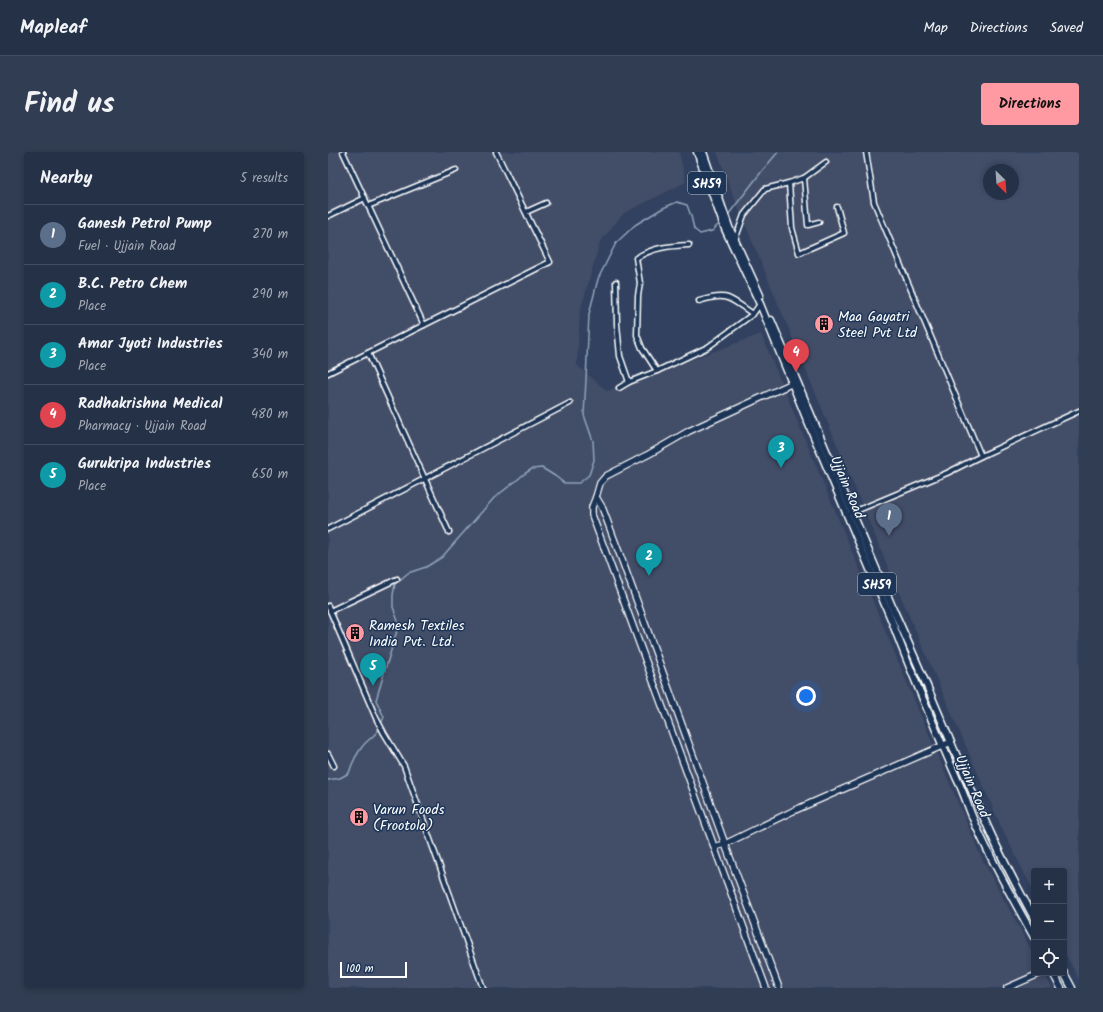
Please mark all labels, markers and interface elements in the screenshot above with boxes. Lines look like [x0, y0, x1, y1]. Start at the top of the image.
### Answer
text: Mapleaf [20, 13, 87, 43]
text: Map [923, 17, 948, 39]
text: Directions [970, 17, 1028, 39]
text: Saved [1050, 17, 1083, 39]
text: Find us [24, 82, 115, 127]
button: Directions [981, 83, 1079, 125]
north arrow [983, 164, 1019, 200]
text: Nearby [40, 165, 92, 192]
text: 5 results [240, 168, 288, 189]
road number: SH59 [688, 172, 726, 194]
text: Ganesh Petrol Pump [78, 212, 212, 236]
text: 1 [51, 224, 55, 245]
text: 270 m [252, 224, 288, 245]
text: Fuel · Ujjain Road [78, 236, 175, 257]
text: B.C. Petro Chem [78, 272, 187, 296]
text: 2 [49, 284, 57, 305]
text: 290 m [252, 284, 288, 305]
text: Place [78, 296, 106, 317]
place label: Maa Gayatri Steel Pvt Ltd [838, 306, 918, 344]
building icon: Maa Gayatri Steel Pvt Ltd [813, 313, 835, 335]
text: Amar Jyoti Industries [78, 332, 223, 356]
pin: 4 [783, 339, 809, 372]
text: 3 [49, 344, 57, 365]
text: 340 m [251, 344, 288, 365]
text: Place [78, 356, 106, 377]
text: Radhakrishna Medical [78, 392, 222, 416]
text: 4 [49, 404, 57, 425]
text: 480 m [251, 404, 288, 425]
text: Pharmacy · Ujjain Road [78, 416, 206, 437]
pin: 3 [768, 435, 794, 468]
text: Gurukripa Industries [78, 452, 211, 476]
street label: Ujjain Road [824, 452, 871, 523]
text: 5 [50, 464, 56, 485]
text: 650 m [252, 464, 288, 485]
text: Place [78, 476, 106, 497]
pin: 1 [876, 503, 902, 536]
pin: 2 [636, 543, 662, 576]
road number: SH59 [858, 573, 896, 595]
place label: Ramesh Textiles India Pvt. Ltd. [369, 615, 465, 653]
building icon: Ramesh Textiles India Pvt. Ltd. [344, 622, 366, 644]
pin: 5 [360, 653, 386, 686]
your location [796, 686, 816, 706]
street label: Ujjain Road [949, 751, 996, 822]
place label: Varun Foods (Frootola) [373, 799, 444, 837]
building icon: Varun Foods (Frootola) [348, 806, 370, 828]
map controls [1031, 868, 1067, 976]
button: + [1031, 868, 1067, 904]
button: − [1031, 904, 1067, 940]
button: locate [1031, 940, 1067, 976]
scale bar [340, 960, 407, 979]
text: 100 m [346, 960, 374, 978]

